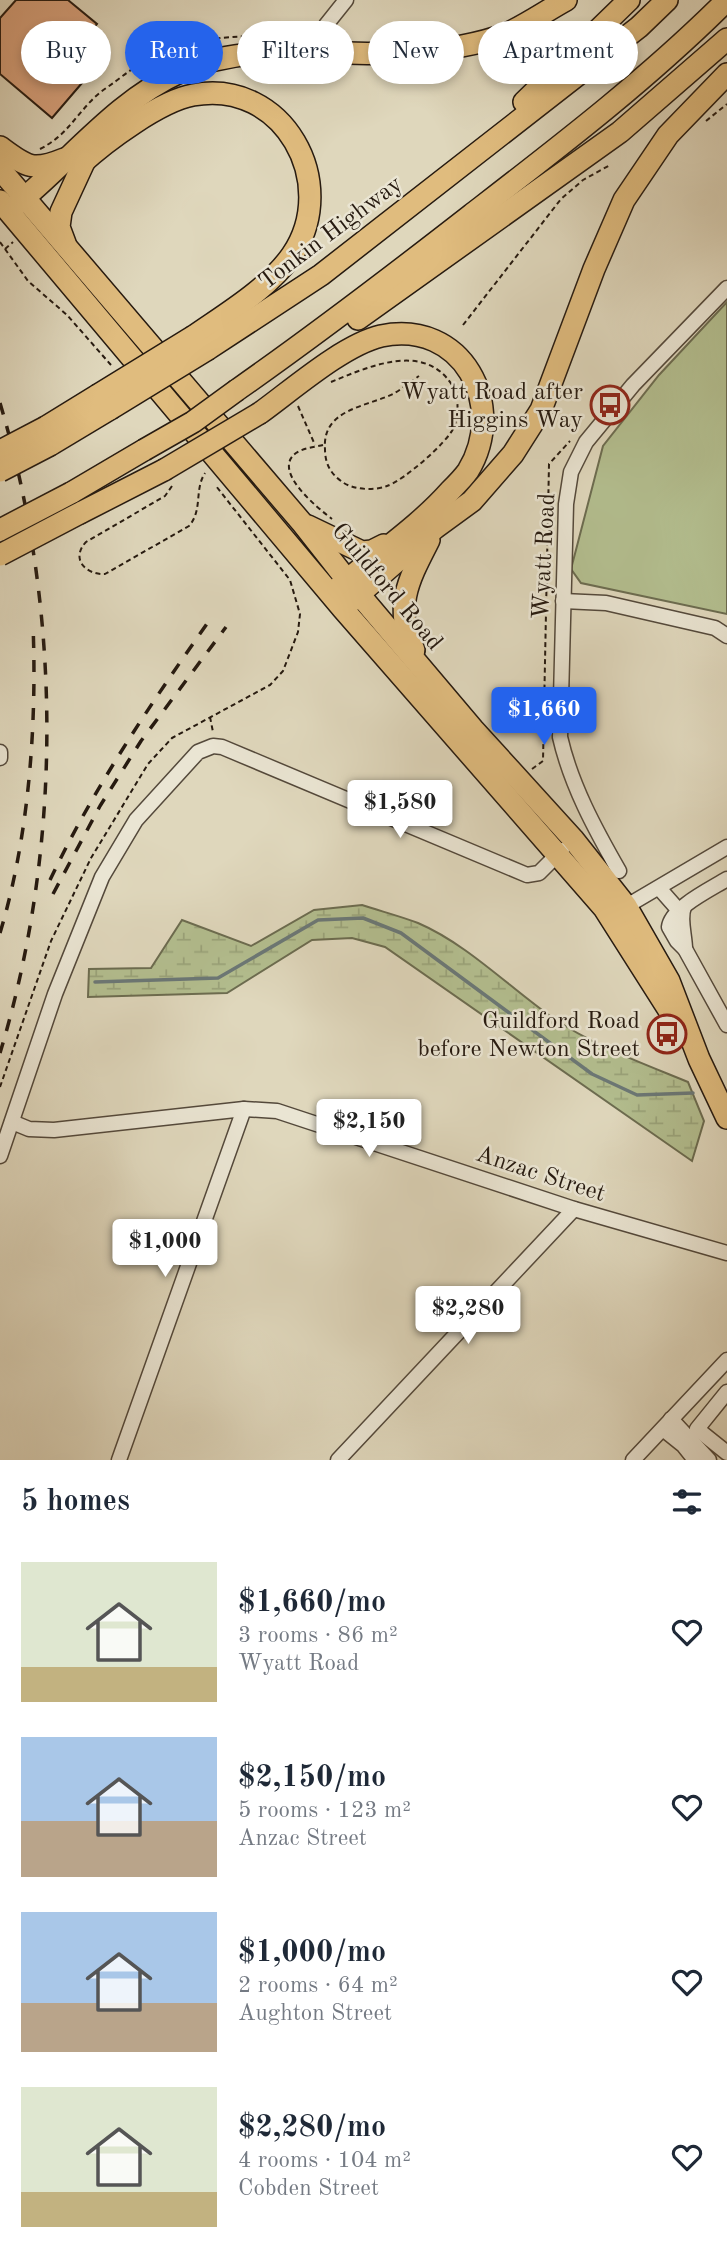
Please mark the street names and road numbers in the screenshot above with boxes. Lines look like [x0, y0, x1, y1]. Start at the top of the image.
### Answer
street label: Tonkin Highway [255, 172, 408, 295]
street label: Wyatt Road [530, 492, 560, 620]
street label: Guildford Road [327, 519, 446, 656]
street label: Anzac Street [473, 1143, 608, 1207]

